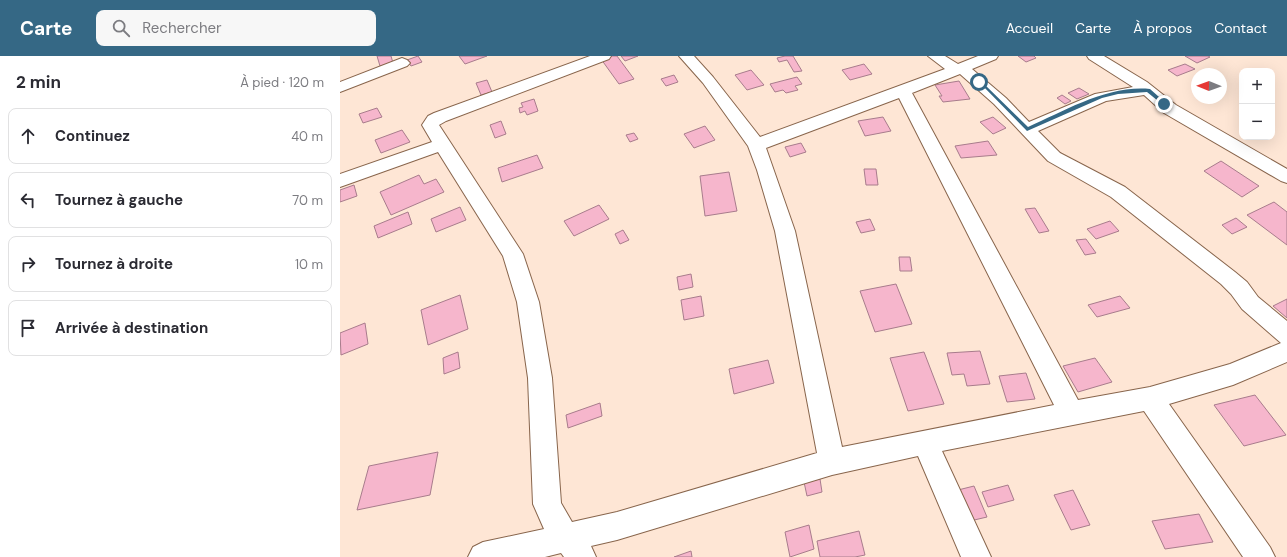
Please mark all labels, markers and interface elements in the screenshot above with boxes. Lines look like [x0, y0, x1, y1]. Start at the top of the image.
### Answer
search box [96, 10, 376, 46]
text: Carte [20, 16, 72, 41]
icon: search [110, 17, 132, 39]
text: Rechercher [142, 18, 222, 38]
text: Accueil [1006, 19, 1053, 37]
text: Carte [1075, 19, 1111, 37]
text: À propos [1133, 19, 1192, 37]
text: Contact [1214, 19, 1267, 37]
north arrow [1191, 68, 1227, 104]
map controls [1239, 68, 1275, 140]
button: + [1239, 68, 1275, 104]
text: 2 min [16, 71, 61, 93]
route start [970, 73, 988, 91]
text: À pied · 120 m [240, 74, 324, 91]
route end [1155, 95, 1173, 113]
button: − [1239, 104, 1275, 140]
icon: ahead [17, 125, 39, 147]
text: Continuez [55, 126, 130, 146]
text: 40 m [291, 128, 323, 145]
icon: left [17, 189, 39, 211]
text: Tournez à gauche [55, 190, 183, 210]
text: 70 m [292, 192, 323, 209]
icon: right [17, 253, 39, 275]
text: Tournez à droite [55, 254, 173, 274]
text: 10 m [295, 256, 323, 273]
icon: arrive [17, 317, 39, 339]
text: Arrivée à destination [55, 318, 208, 338]

